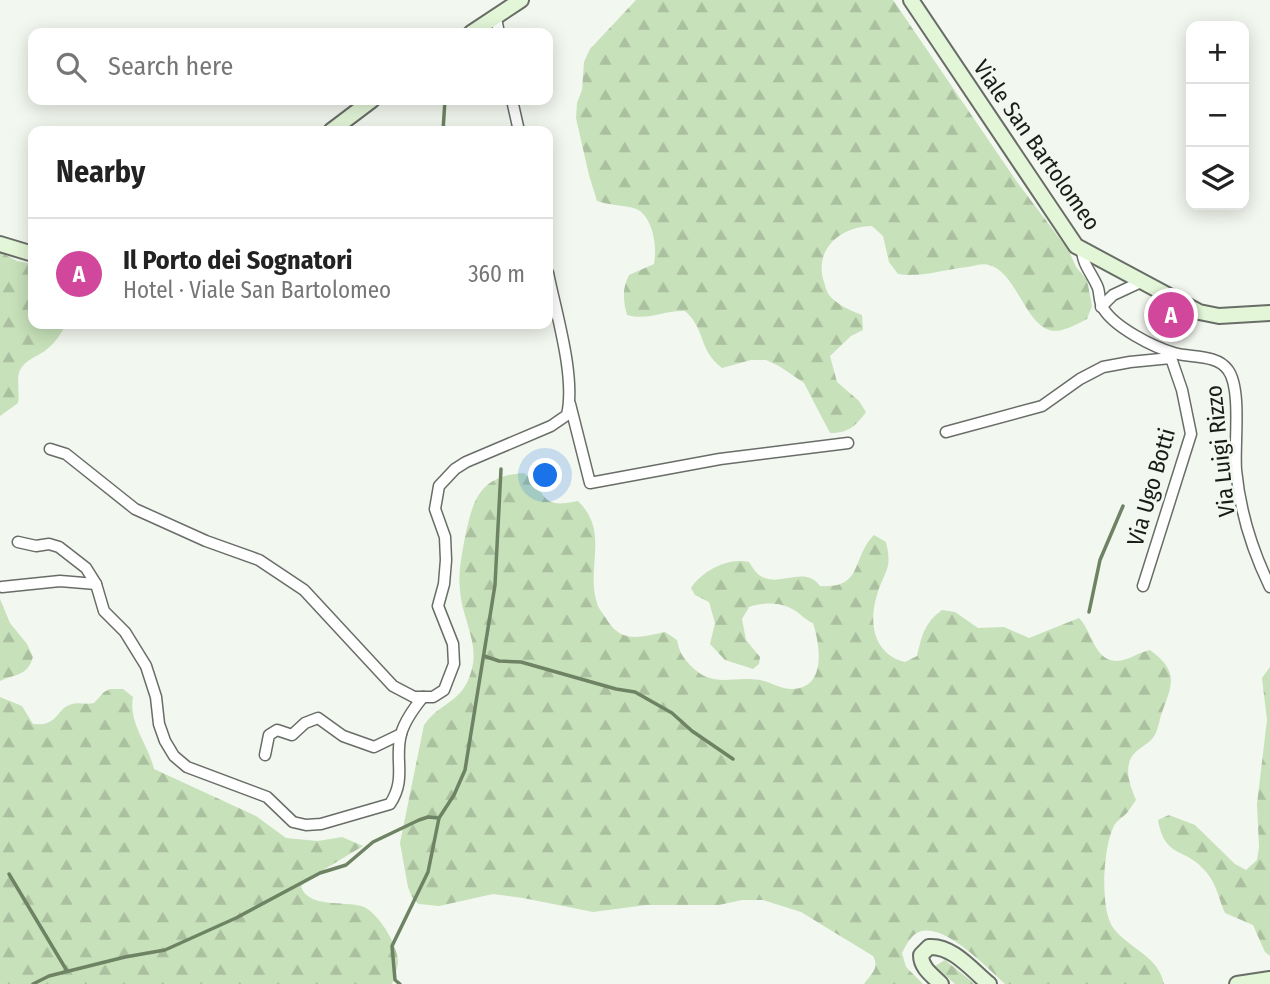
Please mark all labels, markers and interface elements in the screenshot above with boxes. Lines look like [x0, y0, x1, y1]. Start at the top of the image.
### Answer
map controls [1186, 21, 1249, 210]
button: + [1186, 21, 1249, 84]
search box [28, 28, 553, 105]
icon: search [52, 48, 90, 86]
text: Search here [108, 51, 233, 82]
street label: Viale San Bartolomeo [968, 54, 1106, 236]
button: − [1186, 84, 1249, 147]
button: layers [1186, 147, 1249, 210]
text: Nearby [56, 154, 145, 190]
text: Il Porto dei Sognatori [123, 245, 352, 276]
text: A [73, 260, 85, 288]
text: 360 m [468, 260, 525, 288]
text: Hotel · Viale San Bartolomeo [123, 276, 391, 304]
pin: A [1148, 289, 1194, 341]
street label: Via Luigi Rizzo [1199, 384, 1241, 518]
street label: Via Ugo Botti [1121, 425, 1181, 549]
your location [528, 458, 562, 492]

